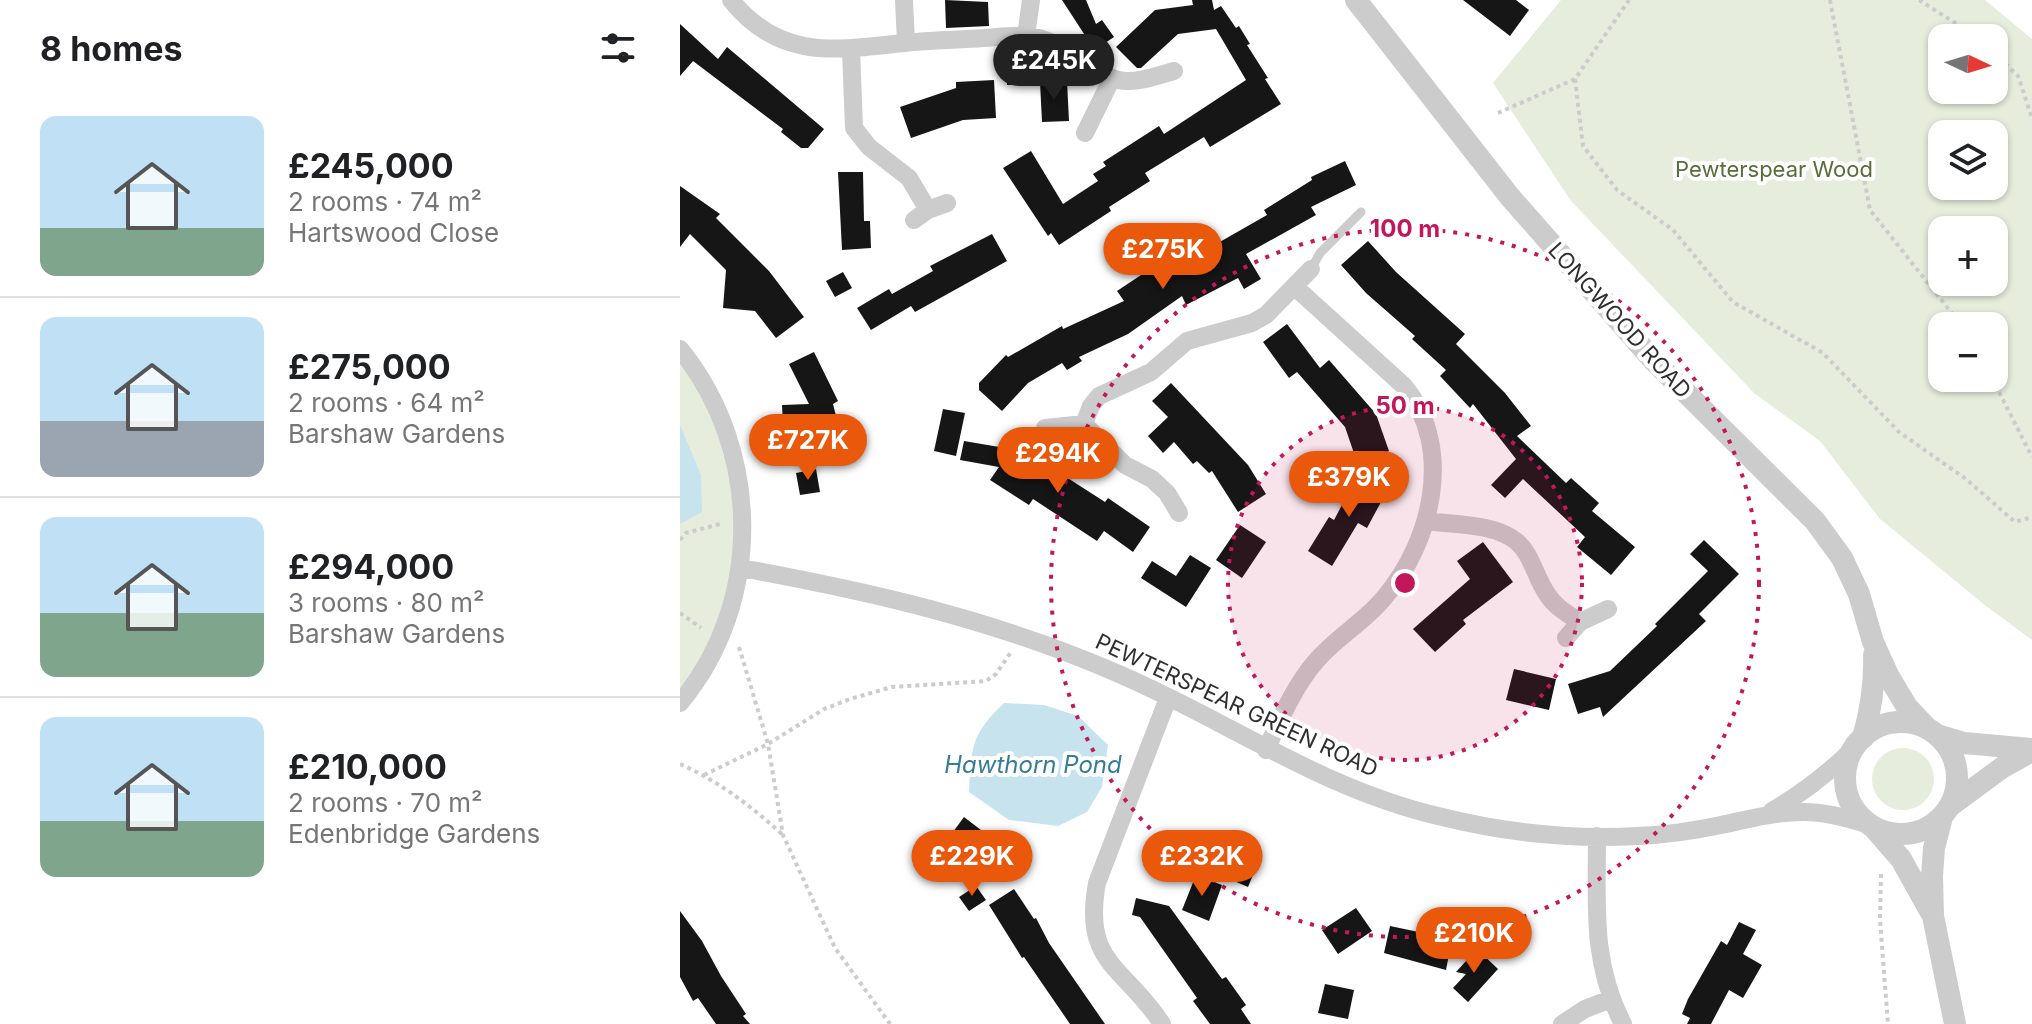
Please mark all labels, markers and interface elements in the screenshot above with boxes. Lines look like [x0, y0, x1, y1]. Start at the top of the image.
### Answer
north arrow [1928, 24, 2008, 104]
map controls [1928, 24, 2008, 392]
icon: filters [596, 26, 640, 70]
text: 8 homes [40, 28, 183, 69]
pin: £245K [998, 34, 1110, 102]
text: £245K [1011, 44, 1097, 75]
button: layers [1928, 120, 2008, 200]
text: £245,000 [288, 145, 454, 186]
icon: home [104, 148, 200, 244]
park label: Pewterspear Wood [1675, 156, 1873, 182]
text: 2 rooms · 74 m² [288, 186, 482, 217]
text: 100 m [1370, 214, 1440, 243]
button: + [1928, 216, 2008, 296]
text: Hartswood Close [288, 217, 499, 248]
pin: £275K [1107, 223, 1219, 291]
text: £275K [1121, 233, 1205, 264]
street label: LONGWOOD ROAD [1543, 237, 1697, 403]
button: − [1928, 312, 2008, 392]
text: £275,000 [288, 346, 451, 387]
icon: home [104, 349, 200, 445]
text: 2 rooms · 64 m² [288, 387, 485, 418]
text: 50 m [1375, 391, 1435, 420]
pin: £727K [752, 414, 864, 482]
text: Barshaw Gardens [288, 418, 505, 449]
text: £727K [767, 424, 849, 455]
pin: £294K [1002, 427, 1114, 495]
text: £294K [1015, 437, 1101, 468]
pin: £379K [1293, 451, 1405, 519]
text: £379K [1307, 461, 1391, 492]
text: £294,000 [288, 546, 454, 587]
icon: home [104, 549, 200, 645]
centre of rings [1391, 569, 1419, 597]
text: 3 rooms · 80 m² [288, 587, 485, 618]
text: Barshaw Gardens [288, 618, 505, 649]
street label: PEWTERSPEAR GREEN ROAD [1092, 628, 1382, 782]
text: £210,000 [288, 746, 447, 787]
icon: home [104, 749, 200, 845]
water label: Hawthorn Pond [944, 750, 1122, 779]
text: 2 rooms · 70 m² [288, 787, 483, 818]
text: Edenbridge Gardens [288, 818, 540, 849]
pin: £229K [916, 830, 1028, 898]
pin: £232K [1146, 830, 1258, 898]
text: £229K [930, 840, 1014, 871]
text: £232K [1160, 840, 1244, 871]
pin: £210K [1418, 907, 1530, 975]
text: £210K [1434, 917, 1514, 948]

